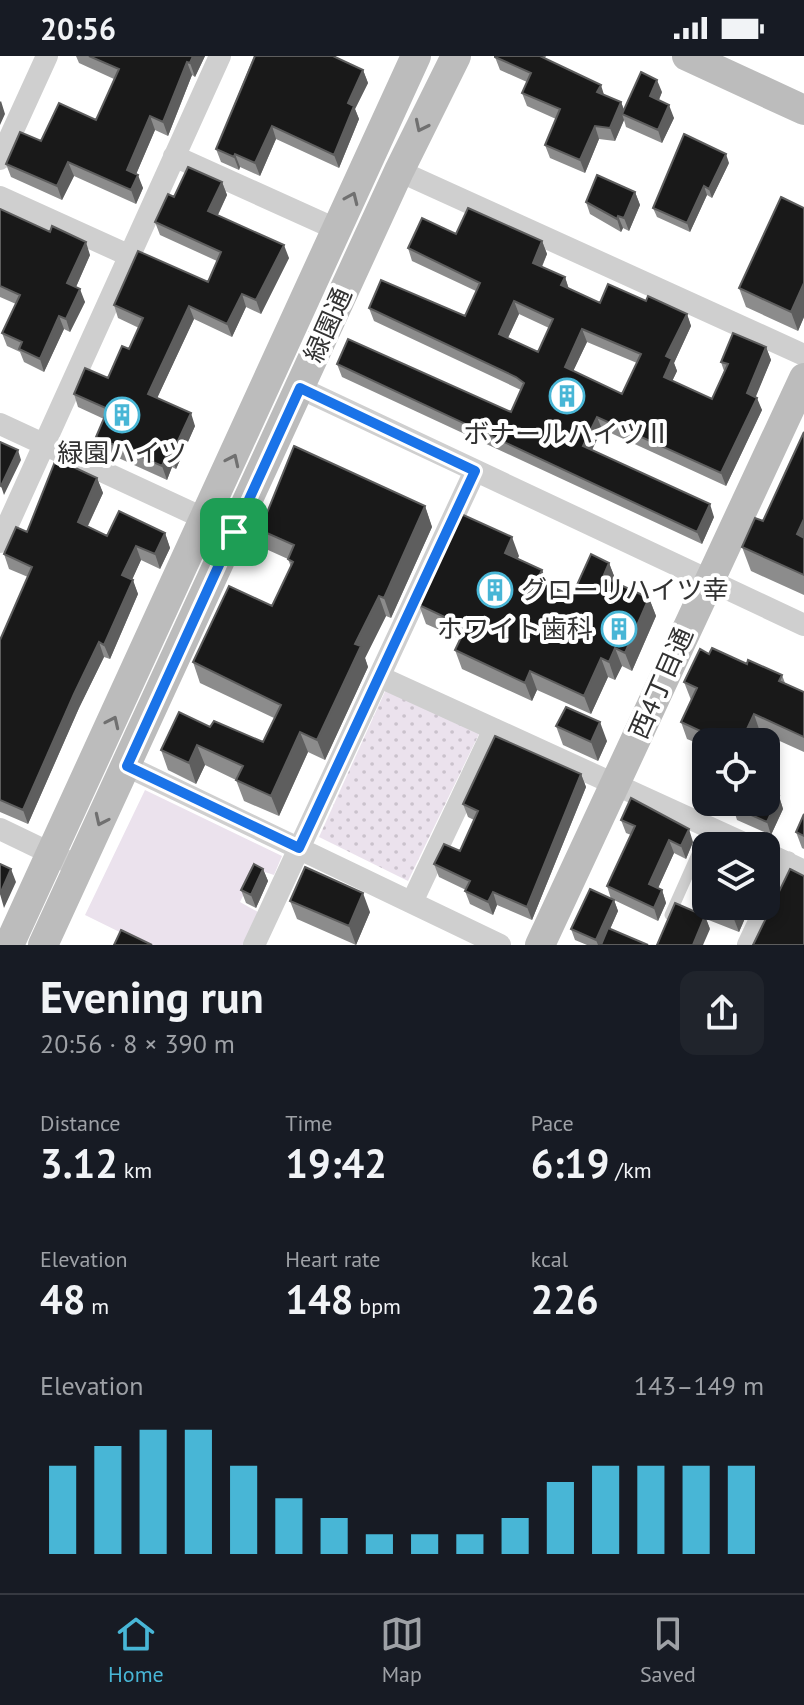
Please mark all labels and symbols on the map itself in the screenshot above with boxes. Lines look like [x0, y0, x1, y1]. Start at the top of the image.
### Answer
one-way arrow [415, 117, 431, 132]
one-way arrow [343, 192, 359, 206]
street label: 緑園通 [297, 282, 358, 367]
building icon: ボナールハイツⅡ [548, 377, 586, 415]
building icon: 緑園ハイツ [103, 396, 141, 434]
place label: ボナールハイツⅡ [463, 417, 671, 450]
place label: 緑園ハイツ [57, 436, 187, 469]
one-way arrow [223, 454, 239, 469]
pin [200, 498, 268, 566]
building icon: グローリハイツ幸 [476, 571, 514, 609]
place label: グローリハイツ幸 [521, 573, 728, 606]
building icon: ホワイト歯科 [600, 610, 638, 648]
place label: ホワイト歯科 [437, 612, 593, 645]
street label: 西4丁目通 [621, 622, 700, 743]
one-way arrow [103, 716, 119, 730]
one-way arrow [95, 811, 111, 826]

